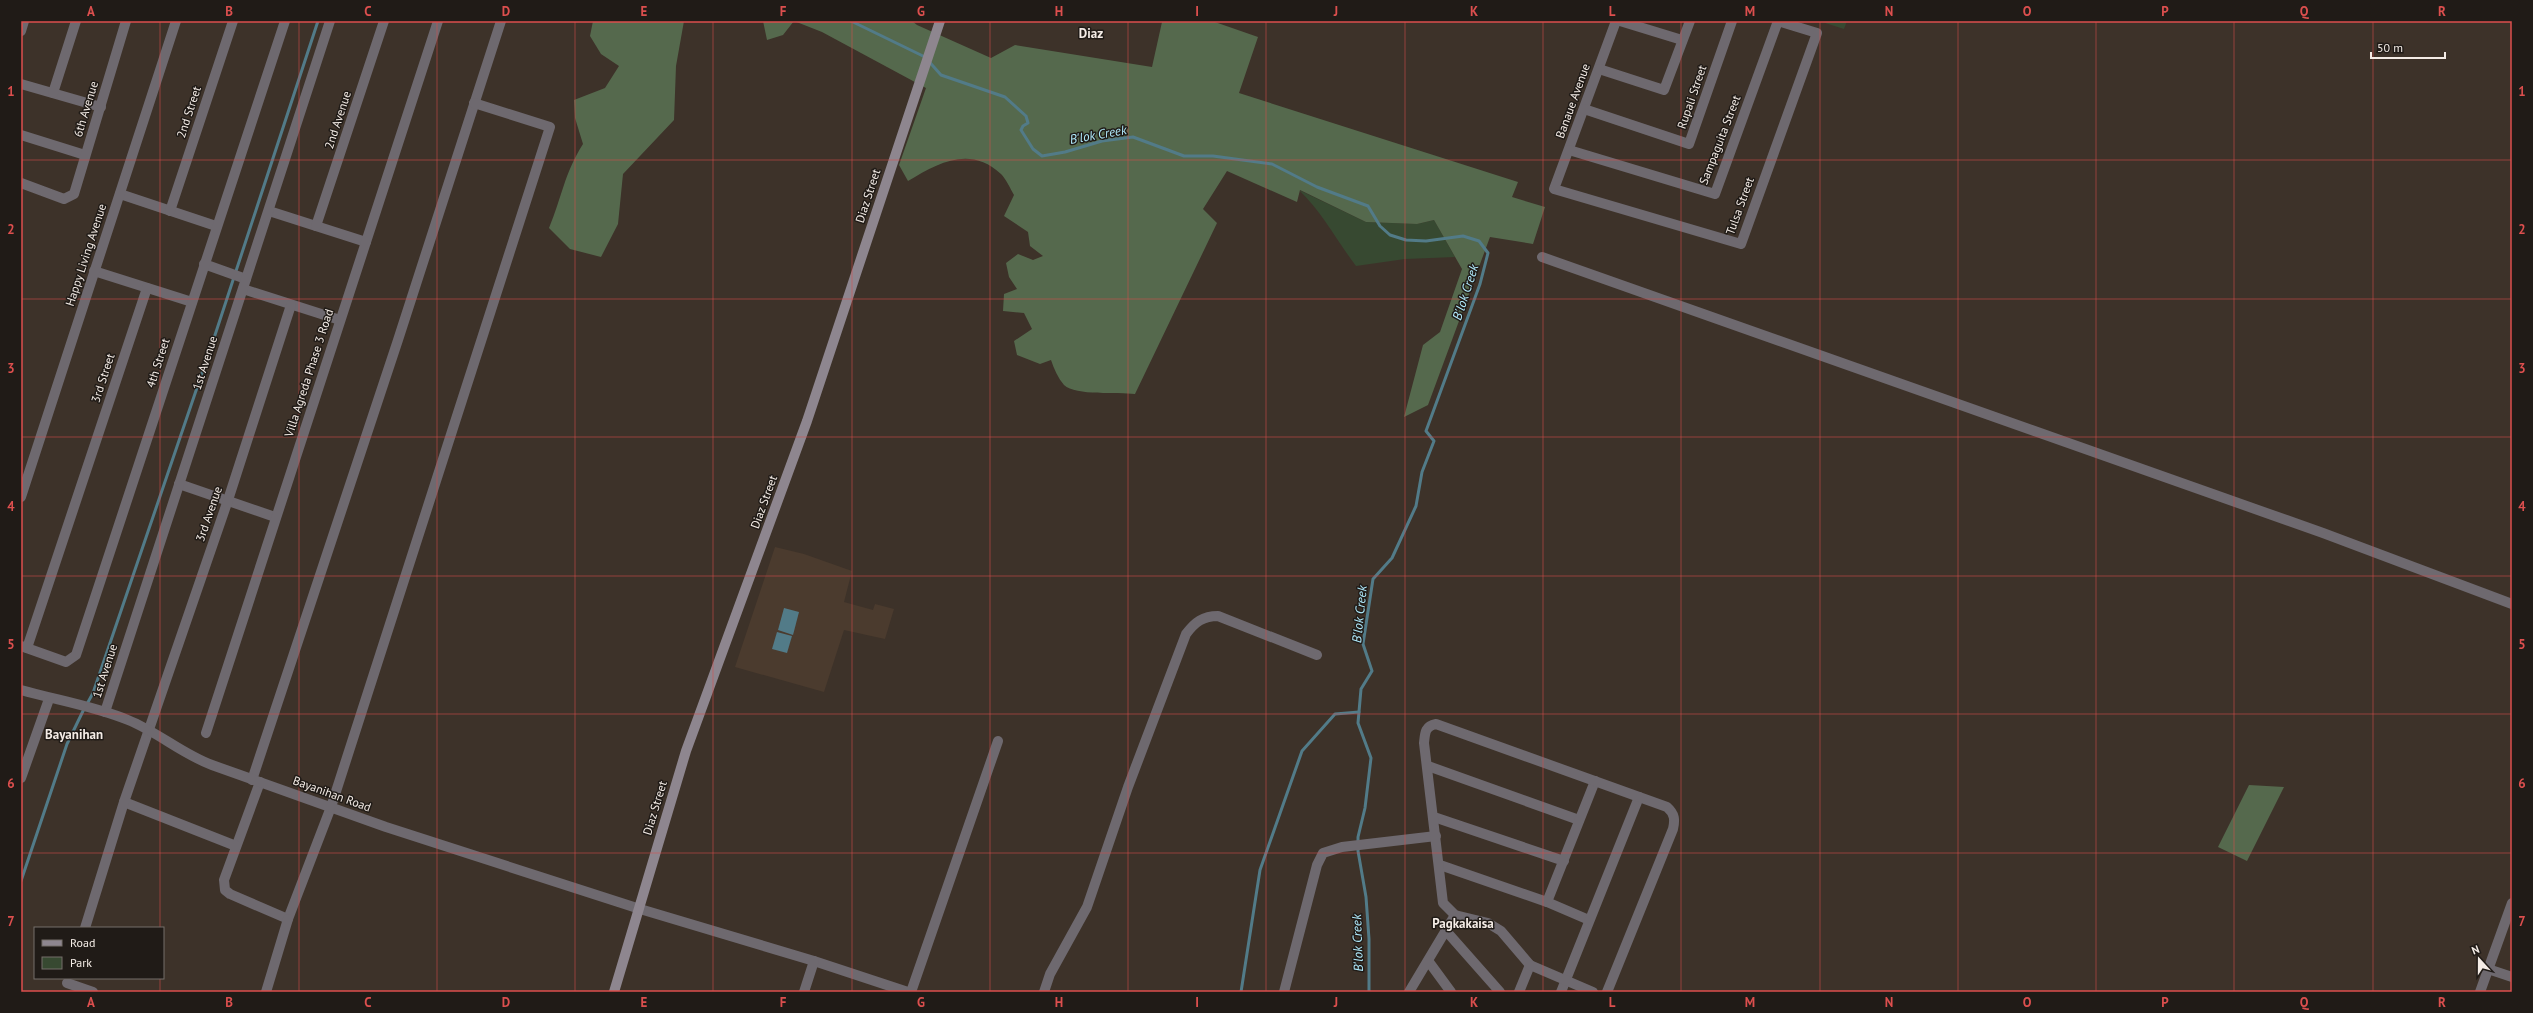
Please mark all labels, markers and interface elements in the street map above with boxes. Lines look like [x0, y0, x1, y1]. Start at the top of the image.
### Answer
text: A [87, 3, 95, 20]
text: B [225, 3, 233, 20]
text: C [364, 3, 372, 20]
text: D [502, 3, 510, 20]
text: E [641, 3, 648, 20]
text: F [780, 3, 787, 20]
text: G [917, 3, 925, 20]
text: H [1055, 3, 1063, 20]
text: I [1195, 3, 1199, 20]
text: J [1333, 3, 1338, 20]
text: K [1470, 3, 1478, 20]
text: L [1609, 3, 1616, 20]
text: M [1745, 3, 1755, 20]
text: N [1885, 3, 1893, 20]
text: O [2023, 3, 2032, 20]
text: P [2161, 3, 2169, 20]
text: Q [2300, 3, 2310, 20]
text: R [2438, 3, 2446, 20]
district label: Diaz [1079, 25, 1103, 42]
scale bar [2371, 34, 2445, 60]
text: 50 m [2377, 40, 2403, 55]
street label: Banaue Avenue [1552, 61, 1593, 140]
street label: Rupali Street [1674, 63, 1709, 131]
street label: 6th Avenue [70, 79, 101, 139]
text: 1 [7, 83, 15, 100]
text: 1 [2518, 83, 2526, 100]
street label: 2nd Street [173, 84, 204, 140]
street label: 2nd Avenue [321, 89, 354, 151]
street label: Sampaguita Street [1696, 93, 1743, 187]
water label: B'lok Creek [1068, 121, 1129, 148]
street label: Diaz Street [852, 167, 883, 225]
street label: Tulsa Street [1722, 175, 1757, 237]
street label: Happy Living Avenue [62, 202, 109, 308]
text: 2 [7, 221, 15, 238]
text: 2 [2518, 221, 2526, 238]
water label: B'lok Creek [1448, 261, 1483, 322]
street label: Villa Agreda Phase 3 Road [280, 307, 336, 440]
street label: 1st Avenue [189, 334, 220, 392]
street label: 4th Street [143, 336, 173, 389]
street label: 3rd Street [88, 351, 118, 404]
text: 3 [7, 360, 15, 377]
text: 3 [2518, 360, 2526, 377]
street label: Diaz Street [747, 473, 780, 531]
street label: 3rd Avenue [192, 484, 225, 543]
text: 4 [7, 498, 15, 515]
text: 4 [2518, 498, 2526, 515]
water label: B'lok Creek [1348, 583, 1371, 644]
text: 5 [7, 636, 15, 653]
text: 5 [2518, 636, 2526, 653]
street label: 1st Avenue [89, 642, 120, 700]
district label: Bayanihan [45, 726, 103, 743]
street label: Bayanihan Road [291, 772, 373, 815]
text: 6 [7, 775, 15, 792]
text: 6 [2518, 775, 2526, 792]
street label: Diaz Street [639, 779, 670, 837]
text: 7 [7, 913, 15, 930]
water label: B'lok Creek [1348, 913, 1367, 972]
text: 7 [2518, 913, 2526, 930]
district label: Pagkakaisa [1432, 915, 1494, 932]
legend [34, 927, 164, 979]
text: Road [70, 935, 95, 950]
north arrow [2459, 939, 2499, 979]
text: N [2470, 942, 2481, 957]
text: Park [70, 955, 92, 970]
text: A [87, 994, 95, 1011]
text: B [225, 994, 233, 1011]
text: C [364, 994, 372, 1011]
text: D [502, 994, 510, 1011]
text: E [641, 994, 648, 1011]
text: F [780, 994, 787, 1011]
text: G [917, 994, 925, 1011]
text: H [1055, 994, 1063, 1011]
text: I [1195, 994, 1199, 1011]
text: J [1333, 994, 1338, 1011]
text: K [1470, 994, 1478, 1011]
text: L [1609, 994, 1616, 1011]
text: M [1745, 994, 1755, 1011]
text: N [1885, 994, 1893, 1011]
text: O [2023, 994, 2032, 1011]
text: P [2161, 994, 2169, 1011]
text: Q [2300, 994, 2310, 1011]
text: R [2438, 994, 2446, 1011]

